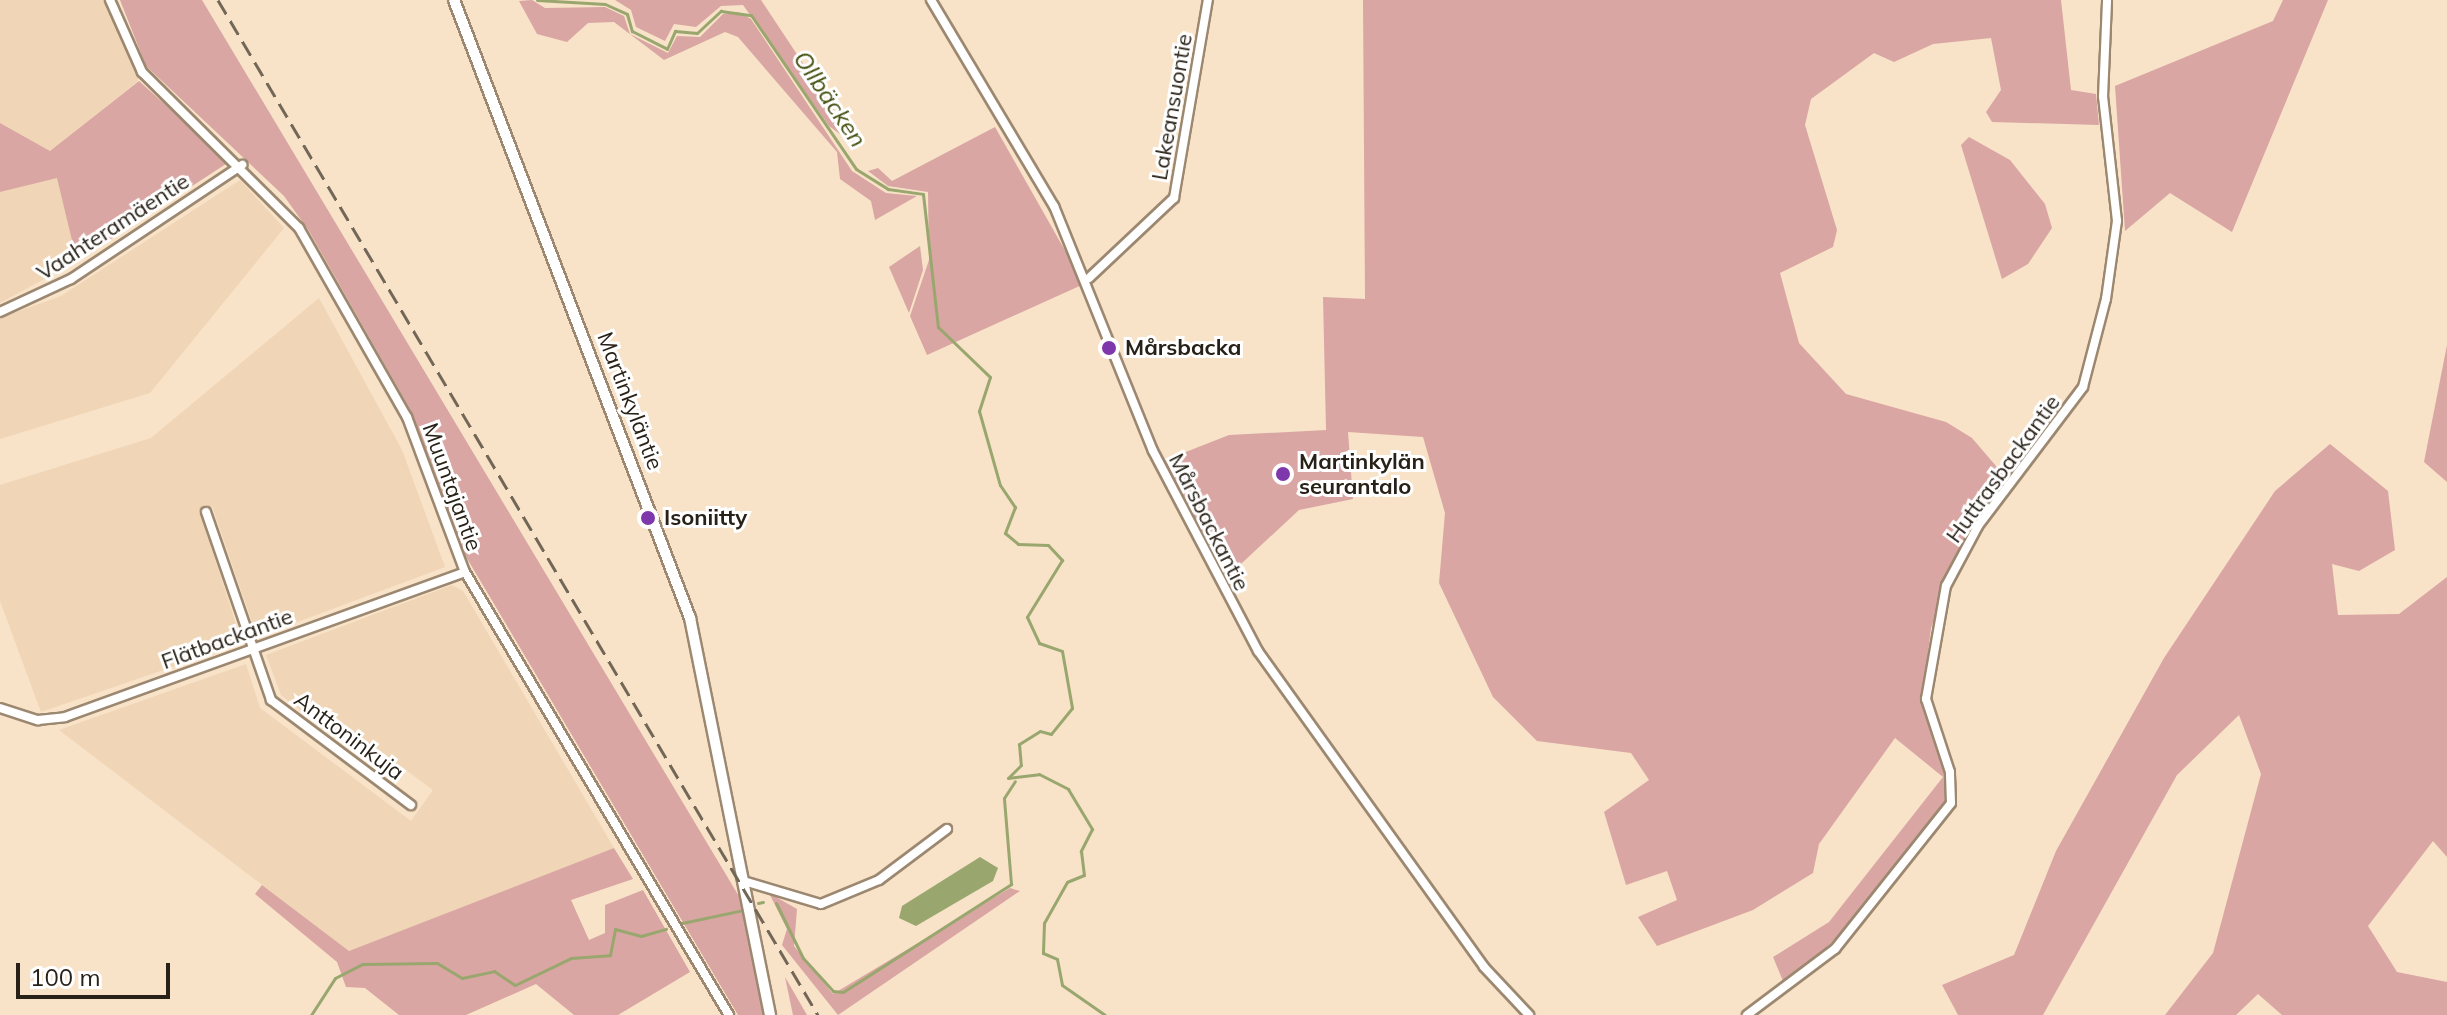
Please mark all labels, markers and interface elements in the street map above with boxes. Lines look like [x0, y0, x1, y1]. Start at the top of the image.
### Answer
street label: Lakeansuontie [1146, 32, 1198, 182]
water label: Ollbäcken [787, 45, 873, 153]
street label: Vaahteramäentie [32, 168, 194, 286]
street label: Martinkyläntie [592, 328, 668, 474]
place label: Mårsbacka [1125, 335, 1241, 361]
marker: Mårsbacka [1100, 339, 1118, 357]
street label: Huttrasbackantie [1941, 390, 2065, 548]
street label: Muuntajantie [417, 419, 487, 555]
place label: Martinkylän seurantalo [1299, 448, 1425, 500]
street label: Mårsbackantie [1163, 449, 1255, 595]
marker: Martinkylän seurantalo [1274, 465, 1292, 483]
place label: Isoniitty [664, 505, 747, 531]
marker: Isoniitty [639, 509, 657, 527]
street label: Flätbackantie [158, 603, 296, 675]
street label: Anttoninkuja [289, 686, 409, 786]
scale bar [20, 947, 174, 997]
text: 100 m [30, 962, 101, 992]

